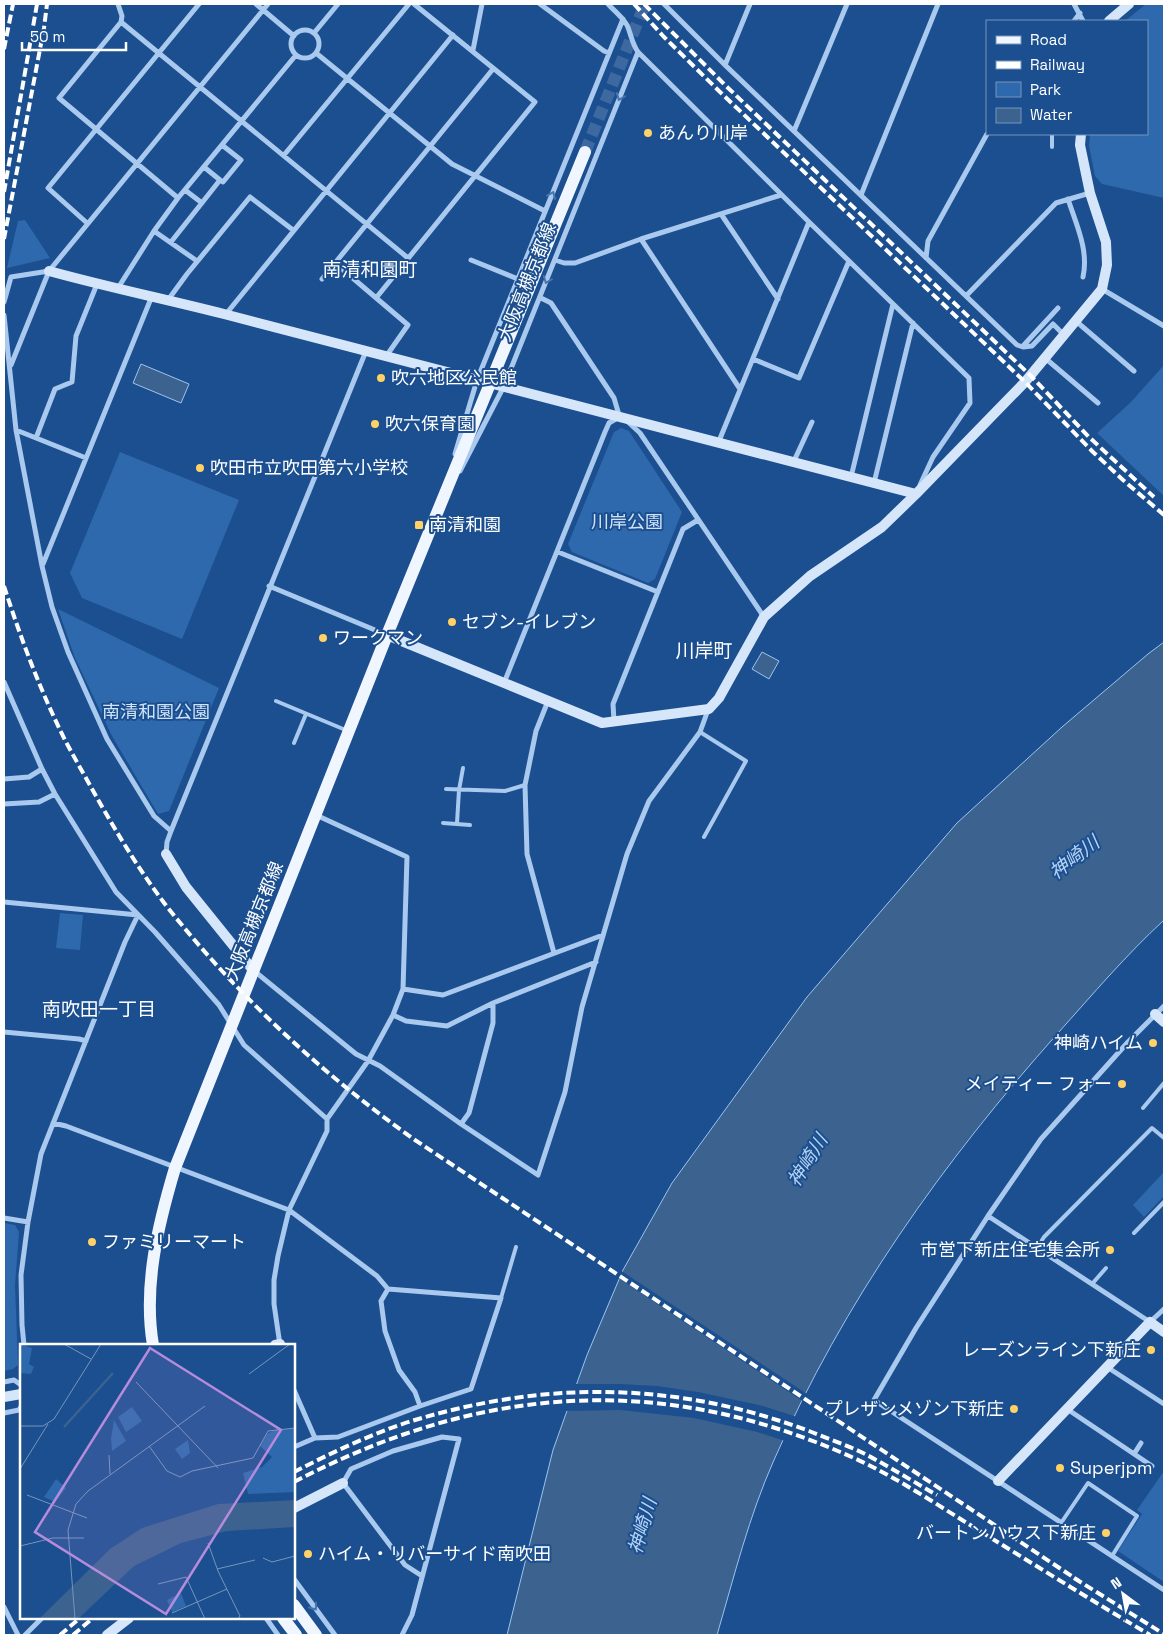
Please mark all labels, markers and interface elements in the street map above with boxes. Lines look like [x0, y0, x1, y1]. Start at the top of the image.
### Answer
scale bar [22, 20, 126, 52]
legend [986, 20, 1148, 135]
text: 50 m [30, 27, 65, 46]
text: Road [1030, 30, 1067, 49]
text: Railway [1030, 55, 1085, 74]
text: Park [1030, 80, 1061, 99]
one-way arrow [616, 92, 626, 101]
text: Water [1030, 105, 1073, 124]
place label: あんり川岸 [658, 121, 748, 144]
marker: あんり川岸 [642, 127, 654, 139]
one-way arrow [546, 191, 556, 199]
street label: 大阪高槻京都線 [492, 219, 561, 345]
district label: 南清和園町 [322, 257, 418, 282]
one-way arrow [543, 275, 553, 284]
place label: 吹六地区公民館 [391, 366, 517, 389]
marker: 吹六地区公民館 [375, 372, 387, 384]
place label: 吹六保育園 [385, 412, 475, 435]
marker: 吹六保育園 [369, 418, 381, 430]
place label: 吹田市立吹田第六小学校 [210, 456, 408, 479]
marker: 吹田市立吹田第六小学校 [194, 462, 206, 474]
park label: 川岸公園 [591, 510, 663, 533]
place label: 南清和園 [429, 513, 501, 536]
marker: 南清和園 [413, 519, 425, 531]
place label: セブン-イレブン [462, 610, 596, 633]
marker: セブン-イレブン [446, 616, 458, 628]
place label: ワークマン [333, 626, 423, 649]
marker: ワークマン [317, 632, 329, 644]
district label: 川岸町 [675, 638, 733, 663]
park label: 南清和園公園 [102, 700, 210, 723]
water label: 神崎川 [1044, 829, 1106, 885]
street label: 大阪高槻京都線 [219, 858, 288, 984]
district label: 南吹田一丁目 [42, 997, 156, 1022]
place label: 神崎ハイム [1054, 1031, 1143, 1054]
marker: 神崎ハイム [1147, 1037, 1159, 1049]
place label: メイティー フォー [965, 1072, 1112, 1095]
marker: メイティー フォー [1116, 1078, 1128, 1090]
water label: 神崎川 [782, 1128, 834, 1191]
place label: ファミリーマート [102, 1230, 246, 1253]
marker: ファミリーマート [86, 1236, 98, 1248]
place label: 市営下新庄住宅集会所 [920, 1238, 1100, 1261]
marker: 市営下新庄住宅集会所 [1104, 1244, 1116, 1256]
place label: レーズンライン下新庄 [962, 1338, 1141, 1361]
inset map [20, 1344, 295, 1619]
marker: レーズンライン下新庄 [1145, 1344, 1157, 1356]
place label: プレザンメゾン下新庄 [825, 1397, 1004, 1420]
marker: プレザンメゾン下新庄 [1008, 1403, 1020, 1415]
place label: Superjpm [1070, 1456, 1153, 1479]
marker: Superjpm [1054, 1462, 1066, 1474]
water label: 神崎川 [623, 1493, 663, 1557]
place label: バートンハウス下新庄 [916, 1521, 1096, 1544]
marker: バートンハウス下新庄 [1100, 1527, 1112, 1539]
place label: ハイム・リバーサイド南吹田 [318, 1542, 551, 1565]
marker: ハイム・リバーサイド南吹田 [302, 1548, 314, 1560]
north arrow [1098, 1569, 1148, 1619]
text: N [1107, 1573, 1125, 1593]
one-way arrow [308, 1601, 317, 1611]

